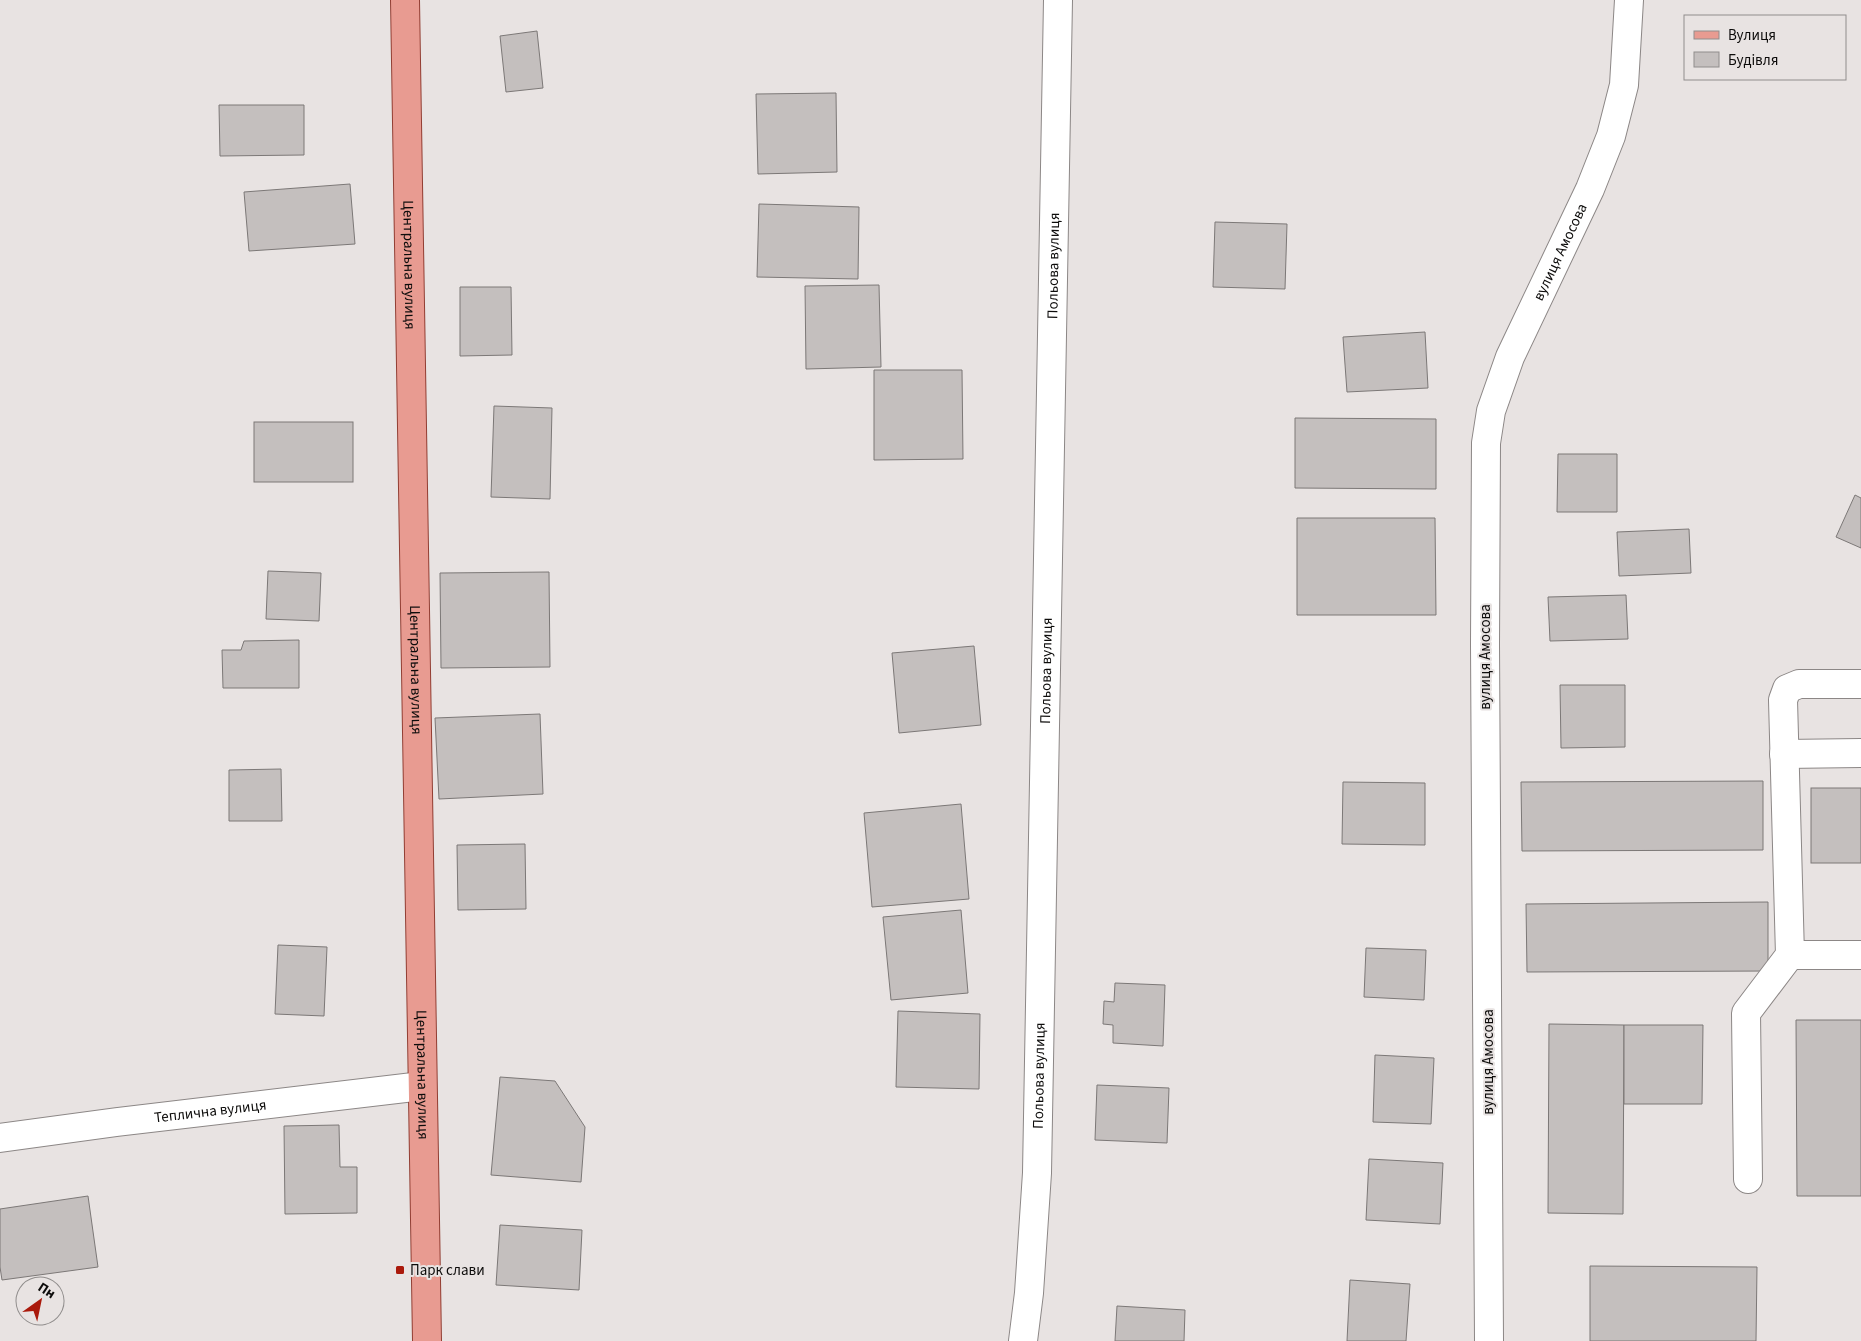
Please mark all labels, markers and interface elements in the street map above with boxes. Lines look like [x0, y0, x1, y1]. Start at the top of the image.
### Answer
legend [1684, 15, 1846, 80]
text: Вулиця [1728, 25, 1776, 46]
text: Будівля [1728, 50, 1778, 71]
street label: Центральна вулиця [397, 200, 420, 330]
street label: вулиця Амосова [1528, 200, 1593, 304]
street label: Польова вулиця [1042, 212, 1065, 319]
street label: вулиця Амосова [1475, 604, 1496, 710]
street label: Центральна вулиця [404, 605, 427, 735]
street label: Польова вулиця [1035, 617, 1058, 724]
street label: вулиця Амосова [1478, 1009, 1499, 1115]
street label: Центральна вулиця [411, 1010, 434, 1140]
street label: Польова вулиця [1028, 1022, 1051, 1129]
street label: Теплична вулиця [153, 1094, 268, 1129]
place label: Парк слави [410, 1260, 485, 1281]
marker: Парк слави [394, 1264, 406, 1276]
north arrow [15, 1276, 65, 1326]
text: Пн [34, 1278, 59, 1304]

